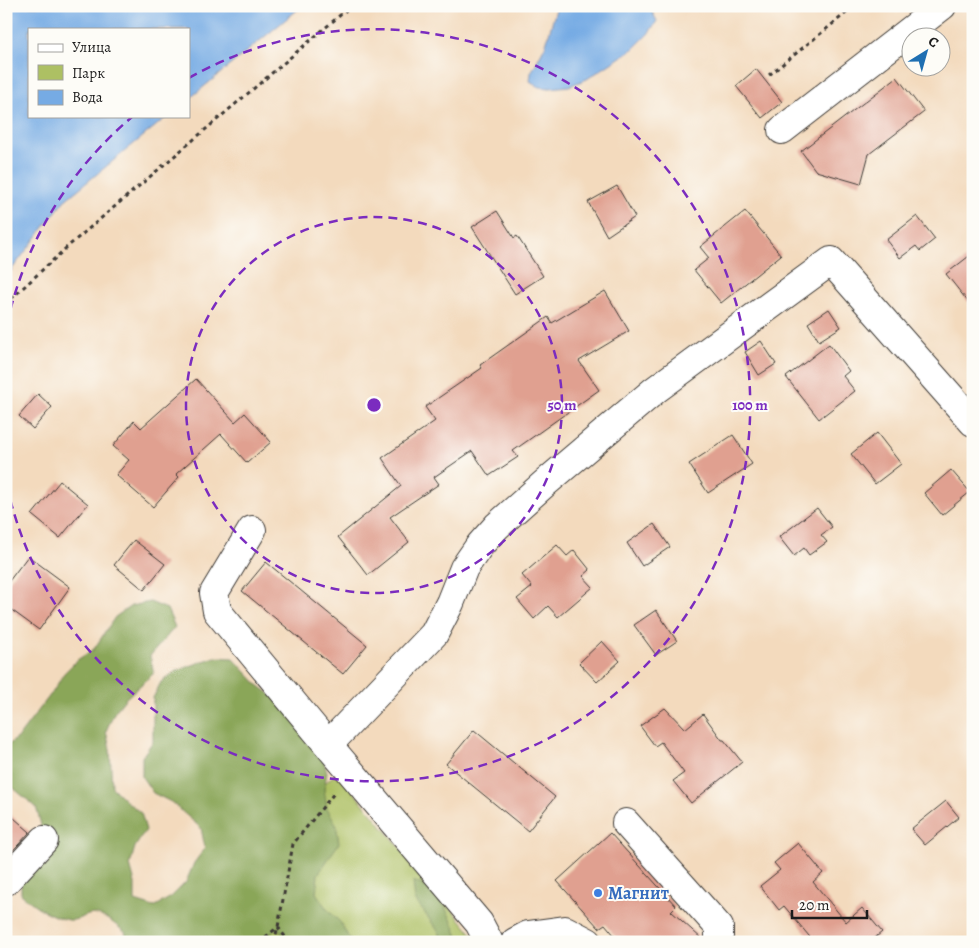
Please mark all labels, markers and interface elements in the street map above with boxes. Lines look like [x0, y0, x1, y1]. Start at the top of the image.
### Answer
legend [28, 28, 190, 118]
north arrow [902, 28, 952, 78]
text: С [924, 32, 943, 52]
text: Улица [72, 37, 111, 57]
text: Парк [72, 63, 105, 83]
text: Вода [72, 87, 103, 107]
text: 50 m [547, 395, 577, 415]
text: 100 m [732, 395, 768, 415]
centre of rings [365, 396, 383, 414]
place label: Магнит [608, 881, 669, 905]
marker: Магнит [592, 887, 604, 899]
scale bar [792, 888, 866, 920]
text: 20 m [799, 895, 830, 915]

